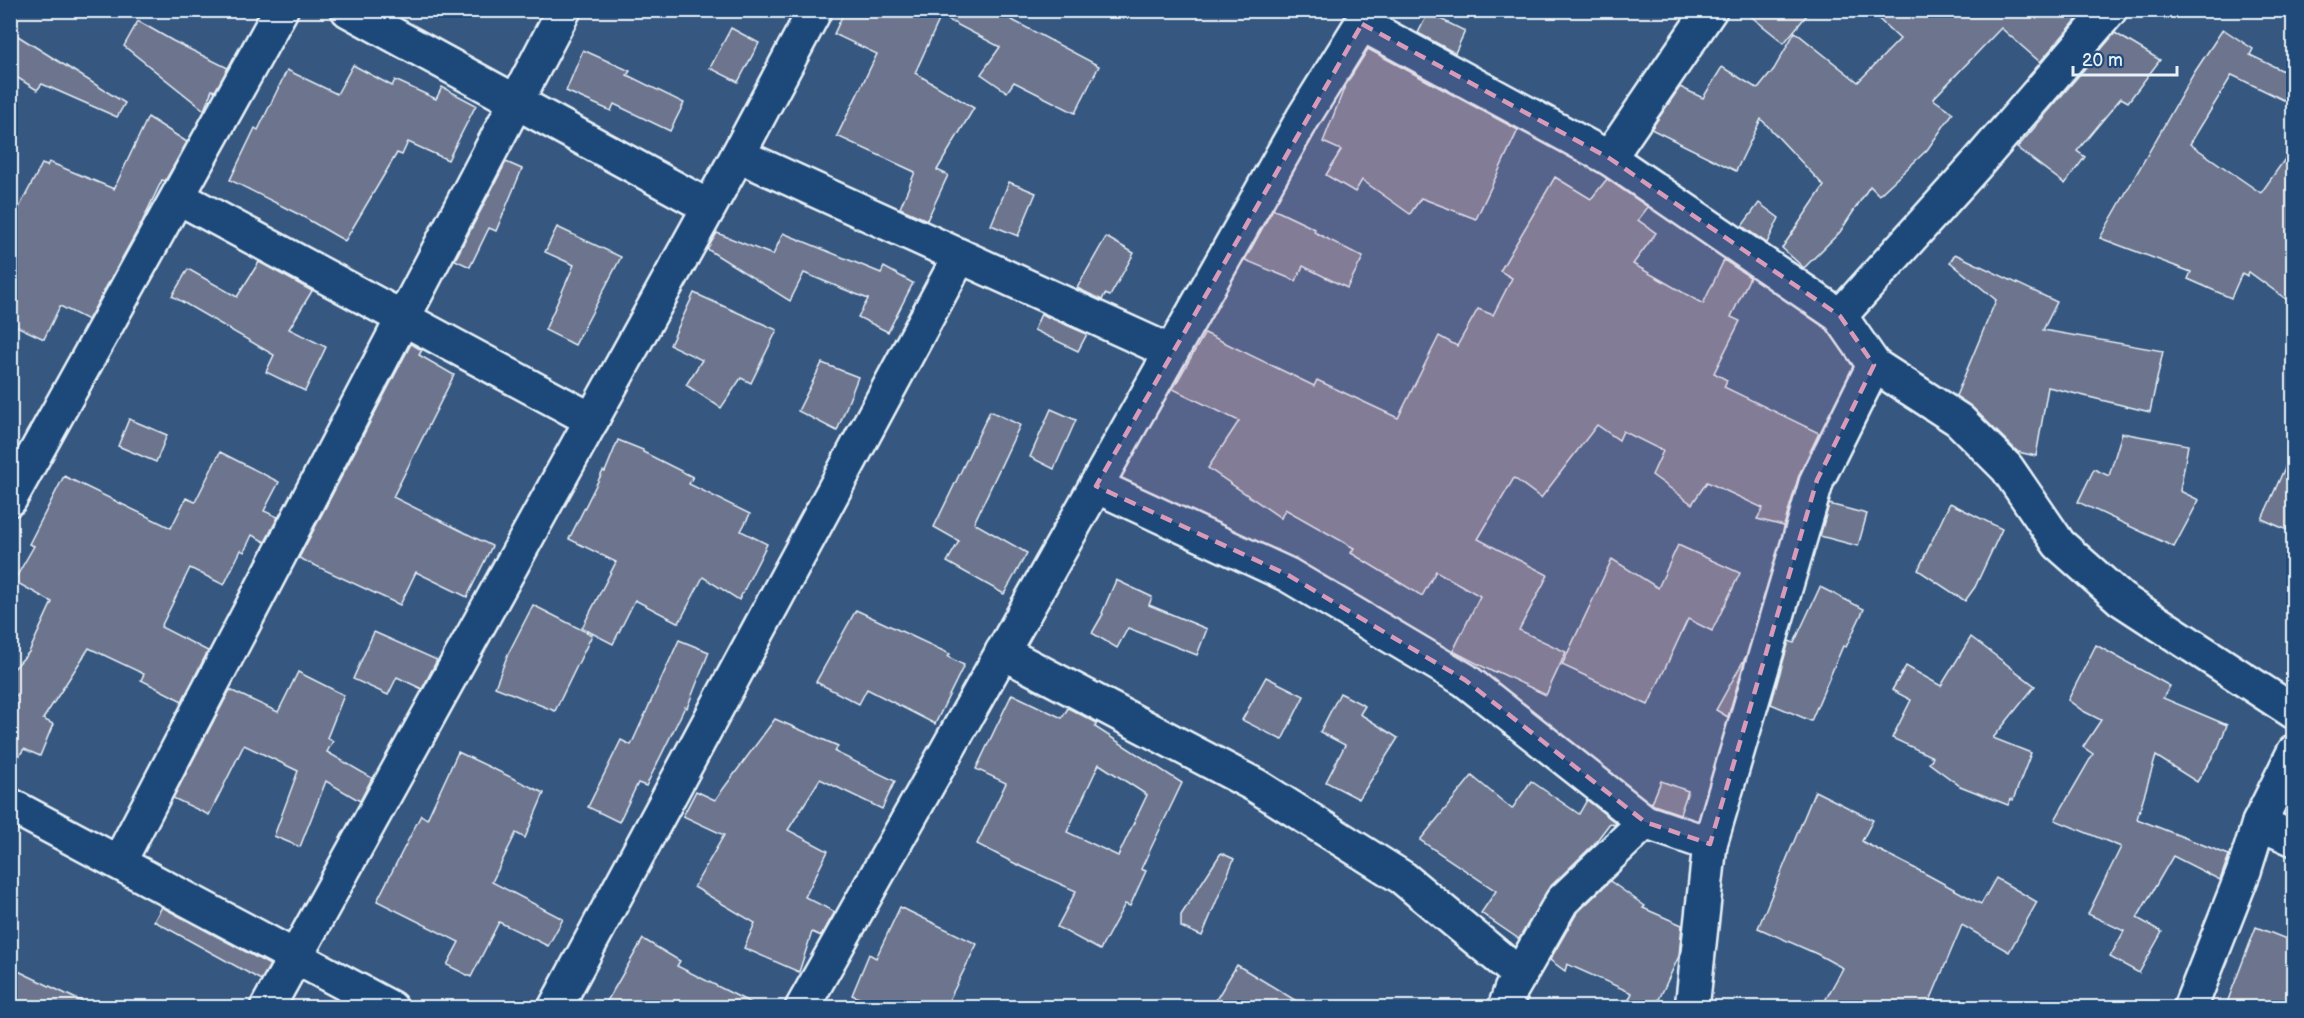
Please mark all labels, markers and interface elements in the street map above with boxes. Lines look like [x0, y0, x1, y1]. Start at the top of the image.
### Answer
scale bar [2073, 39, 2176, 77]
text: 20 m [2082, 50, 2123, 71]

